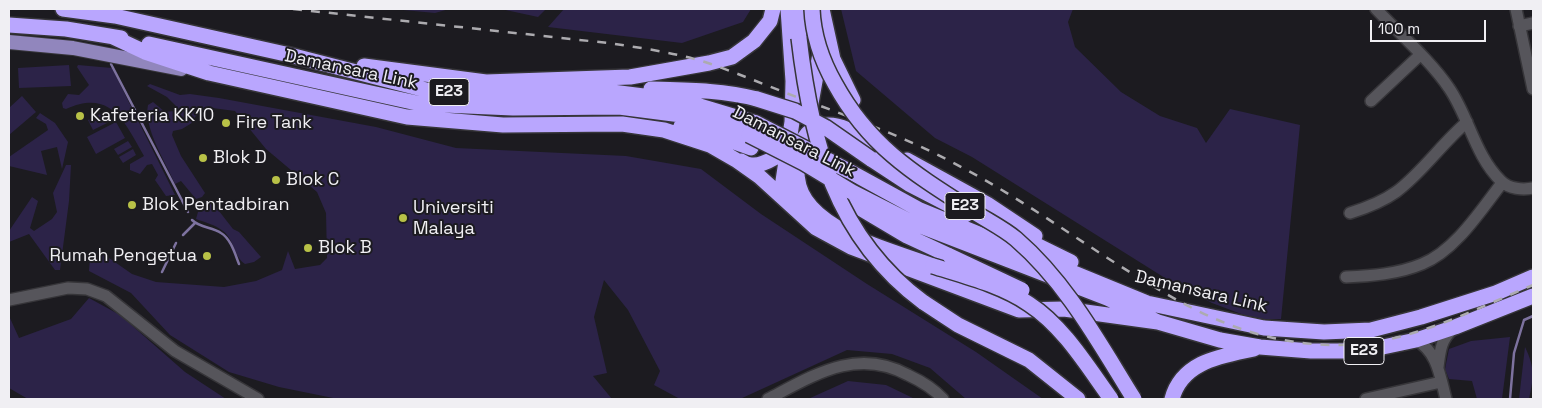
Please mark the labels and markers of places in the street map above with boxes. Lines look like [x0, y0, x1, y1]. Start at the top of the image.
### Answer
place label: Kafeteria KK10 [90, 105, 214, 127]
marker: Kafeteria KK10 [74, 110, 86, 122]
place label: Fire Tank [236, 112, 312, 134]
marker: Fire Tank [220, 117, 232, 129]
place label: Blok D [213, 147, 267, 169]
marker: Blok D [197, 152, 209, 164]
place label: Blok C [286, 169, 339, 191]
marker: Blok C [270, 174, 282, 186]
place label: Blok Pentadbiran [142, 194, 289, 216]
place label: Universiti Malaya [413, 197, 494, 240]
marker: Blok Pentadbiran [126, 199, 138, 211]
marker: Universiti Malaya [397, 212, 409, 224]
place label: Blok B [318, 237, 372, 259]
marker: Blok B [302, 242, 314, 254]
place label: Rumah Pengetua [49, 245, 197, 267]
marker: Rumah Pengetua [201, 250, 213, 262]

